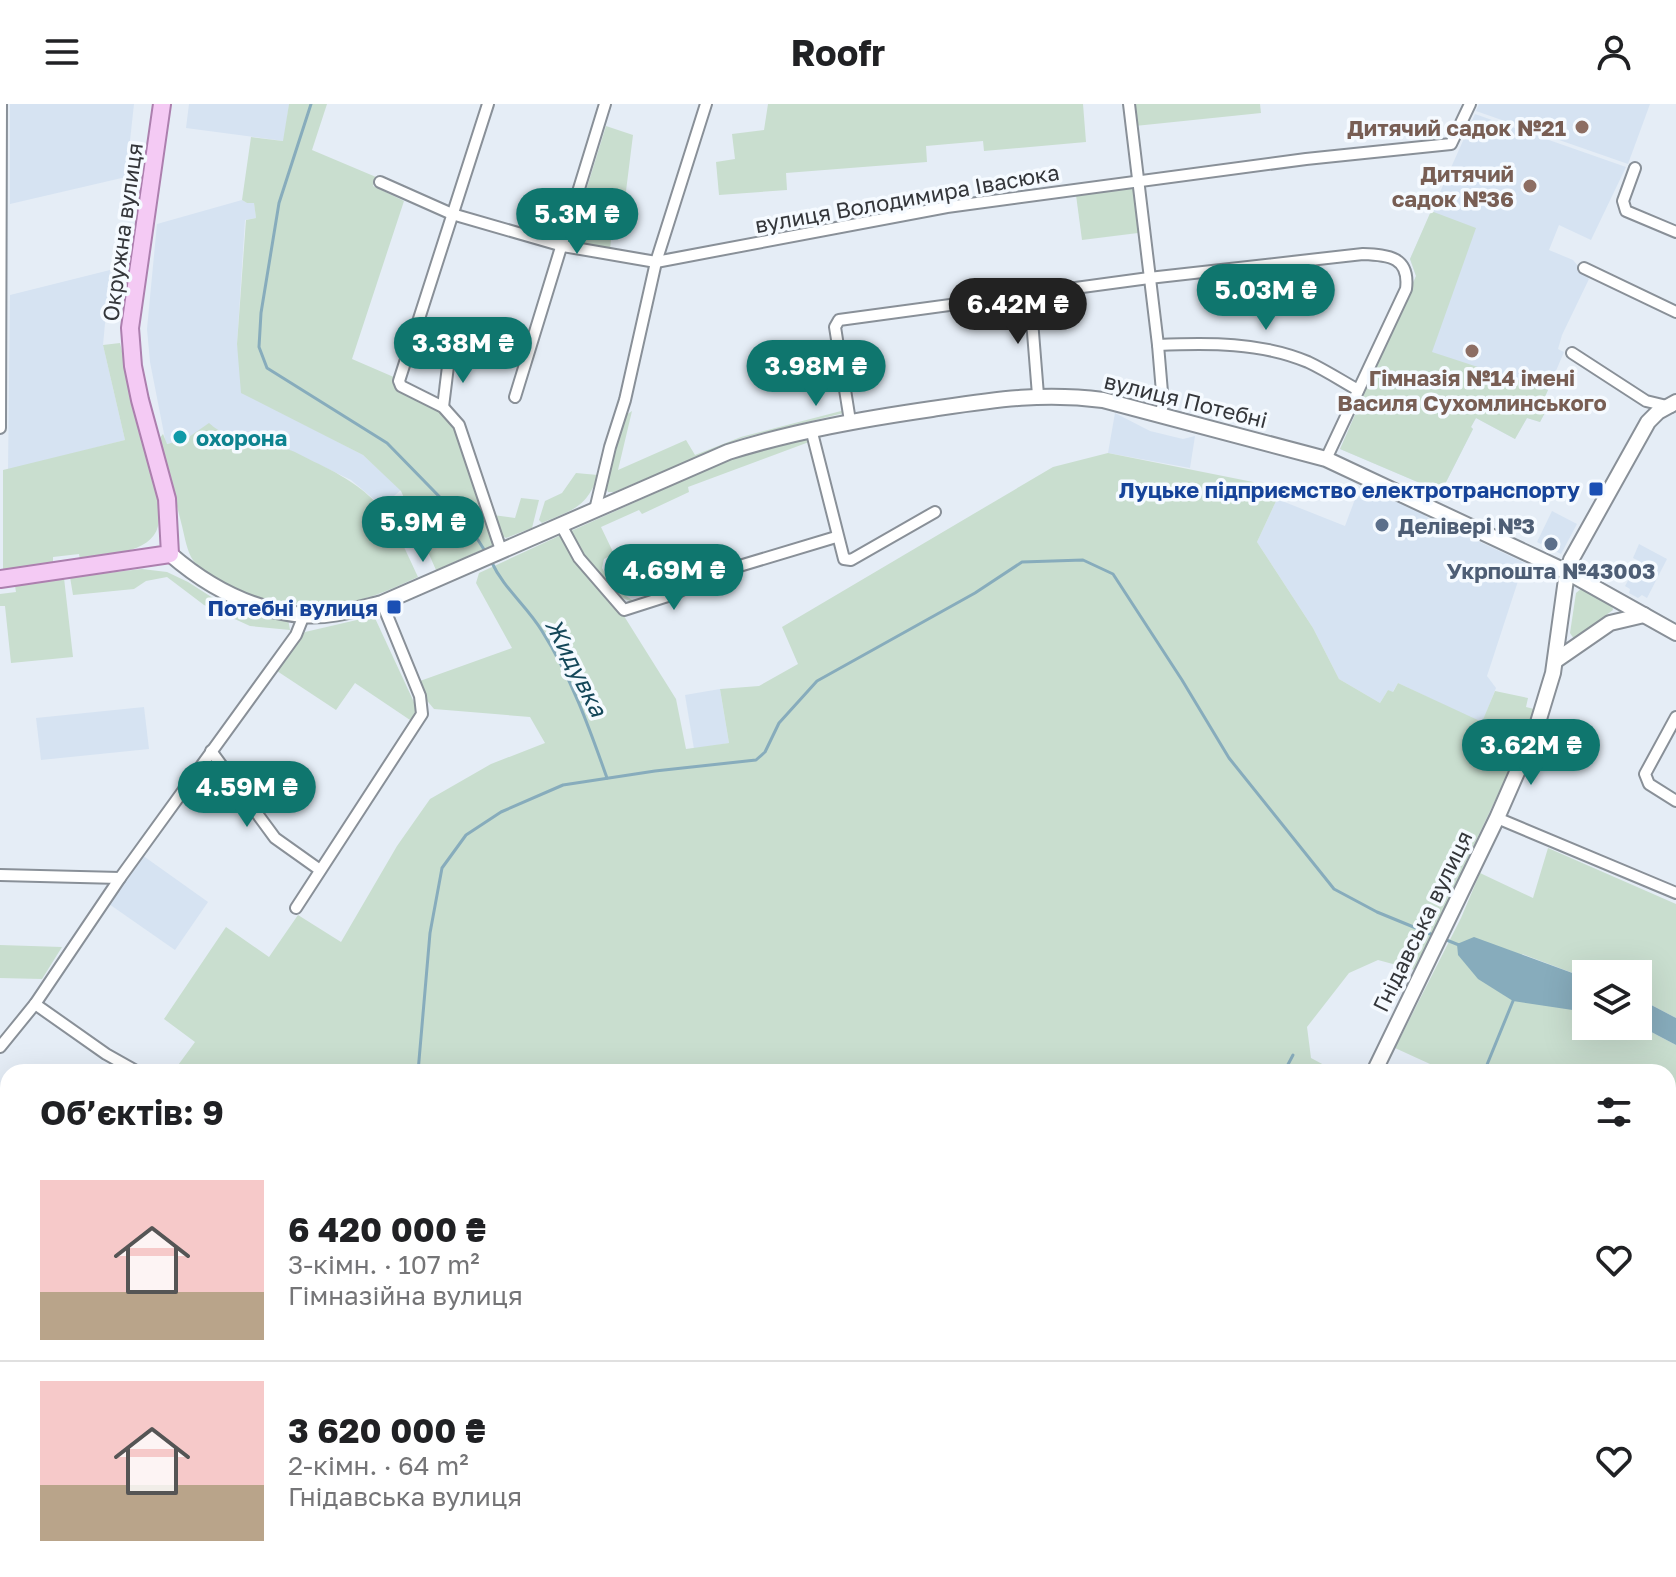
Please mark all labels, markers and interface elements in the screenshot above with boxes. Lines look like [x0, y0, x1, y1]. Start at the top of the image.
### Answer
icon: menu [40, 30, 84, 74]
icon: person [1592, 30, 1636, 74]
text: Roofr [791, 31, 885, 74]
place label: Дитячий садок №21 [1347, 114, 1566, 141]
marker: Дитячий садок №21 [1573, 118, 1591, 136]
street label: Окружна вулиця [96, 141, 148, 323]
street label: вулиця Володимира Івасюка [753, 158, 1061, 238]
place label: Дитячий садок №36 [1392, 160, 1514, 212]
marker: Дитячий садок №36 [1521, 177, 1539, 195]
pin: 5.3M ₴ [512, 188, 642, 256]
text: 5.3M ₴ [534, 198, 620, 229]
pin: 5.03M ₴ [1192, 264, 1340, 332]
text: 5.03M ₴ [1215, 274, 1317, 305]
pin: 6.42M ₴ [944, 278, 1092, 346]
text: 6.42M ₴ [967, 288, 1069, 319]
pin: 3.38M ₴ [389, 317, 537, 385]
text: 3.38M ₴ [412, 327, 514, 358]
pin: 3.98M ₴ [742, 340, 890, 408]
marker: Гімназія №14 імені Василя Сухомлинського [1463, 342, 1481, 360]
text: 3.98M ₴ [765, 350, 867, 381]
place label: Гімназія №14 імені Василя Сухомлинського [1337, 364, 1607, 416]
street label: вулиця Потебні [1102, 367, 1270, 433]
place label: охорона [196, 424, 287, 451]
marker: охорона [171, 428, 189, 446]
place label: Луцьке підприємство електротранспорту [1119, 476, 1580, 503]
marker: Луцьке підприємство електротранспорту [1587, 480, 1605, 498]
pin: 5.9M ₴ [358, 496, 488, 564]
text: 5.9M ₴ [380, 506, 466, 537]
place label: Делівері №3 [1398, 512, 1535, 539]
marker: Делівері №3 [1373, 516, 1391, 534]
marker: Укрпошта №43003 [1542, 535, 1560, 553]
pin: 4.69M ₴ [600, 544, 748, 612]
text: 4.69M ₴ [622, 554, 726, 585]
place label: Укрпошта №43003 [1447, 557, 1655, 584]
place label: Потебні вулиця [207, 594, 378, 621]
marker: Потебні вулиця [385, 598, 403, 616]
water label: Жидувка [539, 613, 615, 723]
pin: 3.62M ₴ [1457, 719, 1605, 787]
text: 3.62M ₴ [1480, 729, 1582, 760]
pin: 4.59M ₴ [173, 761, 321, 829]
text: 4.59M ₴ [196, 771, 298, 802]
street label: Гнідавська вулиця [1366, 826, 1478, 1016]
map controls [1572, 960, 1652, 1040]
button: layers [1572, 960, 1652, 1040]
icon: filters [1592, 1090, 1636, 1134]
text: Об’єктів: 9 [40, 1092, 224, 1132]
text: 6 420 000 ₴ [288, 1209, 486, 1249]
icon: home [104, 1212, 200, 1308]
icon: heart [1592, 1238, 1636, 1282]
text: 3-кімн. · 107 m² [288, 1249, 480, 1280]
text: Гімназійна вулиця [288, 1280, 523, 1311]
text: 3 620 000 ₴ [288, 1410, 486, 1450]
icon: home [104, 1413, 200, 1509]
icon: heart [1592, 1439, 1636, 1483]
text: 2-кімн. · 64 m² [288, 1450, 469, 1481]
text: Гнідавська вулиця [288, 1481, 522, 1512]

